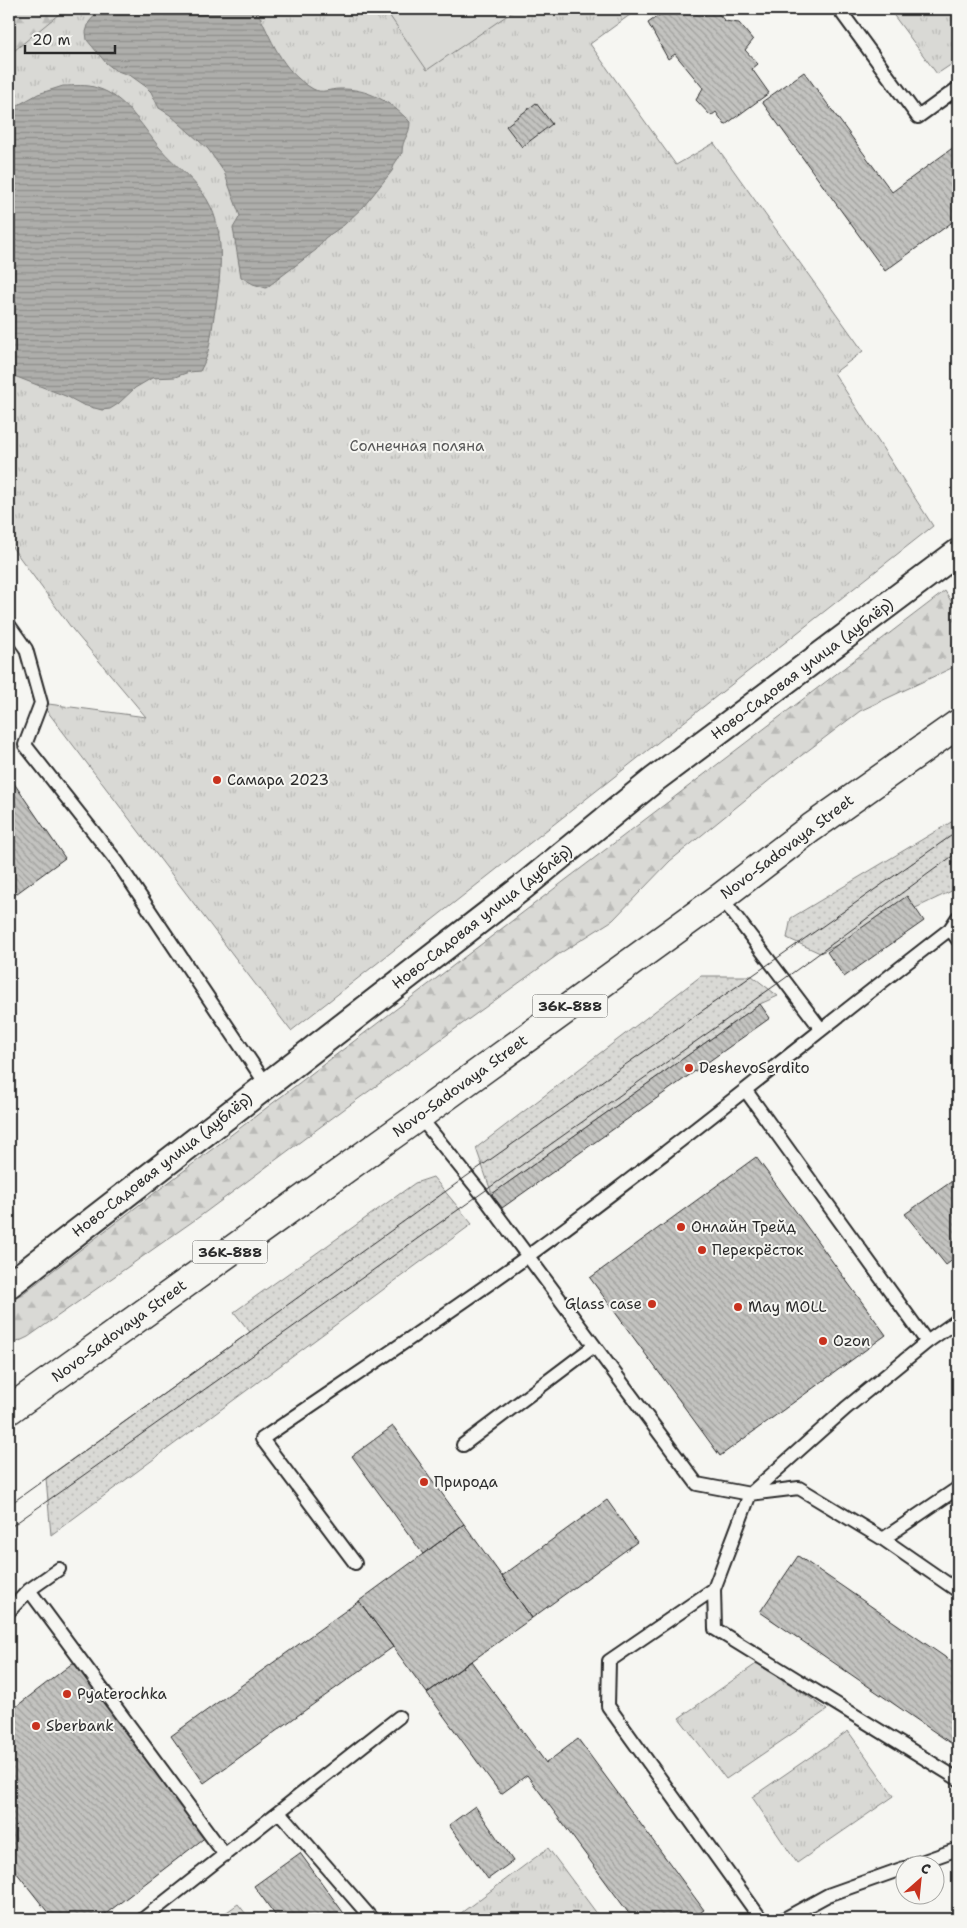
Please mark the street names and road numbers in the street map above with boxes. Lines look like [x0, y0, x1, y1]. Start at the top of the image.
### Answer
street label: Ново-Садовая улица (дублёр) [707, 594, 897, 744]
street label: Novo-Sadovaya Street [716, 790, 858, 904]
street label: Ново-Садовая улица (дублёр) [388, 840, 576, 994]
road number: 36К-888 [532, 994, 608, 1018]
street label: Novo-Sadovaya Street [388, 1030, 532, 1142]
street label: Ново-Садовая улица (дублёр) [68, 1088, 256, 1242]
road number: 36К-888 [192, 1240, 268, 1264]
street label: Novo-Sadovaya Street [47, 1275, 191, 1387]

